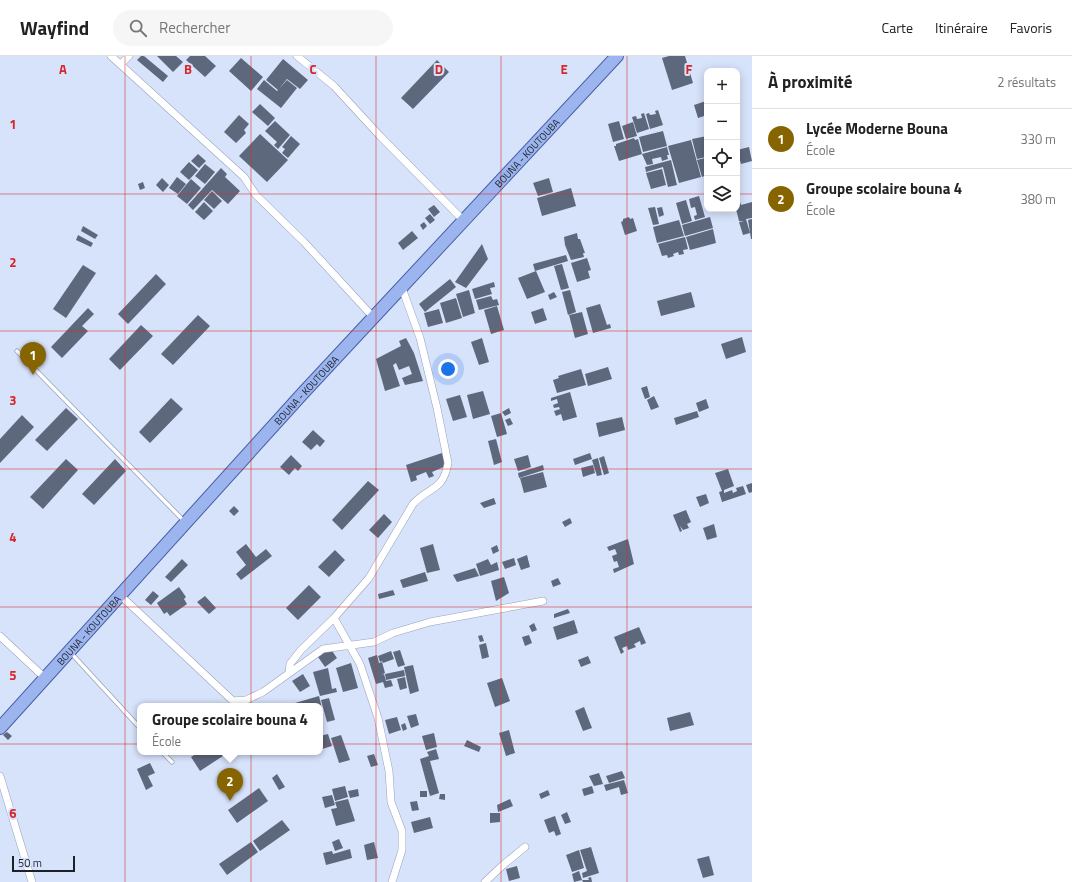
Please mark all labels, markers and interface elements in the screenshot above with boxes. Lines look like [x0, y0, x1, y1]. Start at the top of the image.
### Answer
search box [113, 10, 393, 46]
text: Wayfind [20, 13, 89, 42]
text: Rechercher [159, 16, 230, 39]
icon: search [127, 17, 149, 39]
text: Carte [882, 17, 913, 38]
text: Itinéraire [935, 17, 988, 38]
text: Favoris [1010, 17, 1052, 38]
text: A [59, 59, 67, 79]
text: B [184, 59, 192, 79]
text: C [309, 59, 317, 79]
text: D [435, 59, 443, 79]
text: E [560, 59, 568, 79]
text: F [686, 59, 693, 79]
map controls [704, 68, 740, 212]
button: + [704, 68, 740, 104]
text: À proximité [768, 69, 852, 95]
text: 2 résultats [997, 72, 1056, 92]
button: − [704, 104, 740, 140]
text: 1 [9, 114, 17, 134]
street label: BOUNA - KOUTOUBA [491, 115, 563, 191]
text: Lycée Moderne Bouna [806, 117, 948, 140]
text: 1 [777, 129, 785, 149]
text: 330 m [1020, 129, 1056, 149]
button: locate [704, 140, 740, 176]
text: École [806, 140, 835, 160]
button: layers [704, 176, 740, 212]
text: Groupe scolaire bouna 4 [806, 177, 962, 200]
text: 2 [777, 189, 785, 209]
text: 380 m [1020, 189, 1056, 209]
text: École [806, 200, 835, 220]
text: 2 [9, 252, 17, 272]
pin: 1 [20, 342, 46, 375]
street label: BOUNA - KOUTOUBA [271, 352, 342, 428]
your location [438, 359, 458, 379]
text: 3 [9, 390, 17, 410]
text: 4 [9, 527, 17, 547]
street label: BOUNA - KOUTOUBA [53, 592, 125, 669]
text: 5 [9, 665, 17, 685]
popup [137, 703, 323, 755]
text: Groupe scolaire bouna 4 [152, 708, 308, 731]
text: École [152, 731, 181, 751]
pin: 2 [217, 768, 243, 801]
text: 6 [9, 803, 17, 823]
scale bar [12, 854, 75, 873]
text: 50 m [18, 855, 42, 871]

